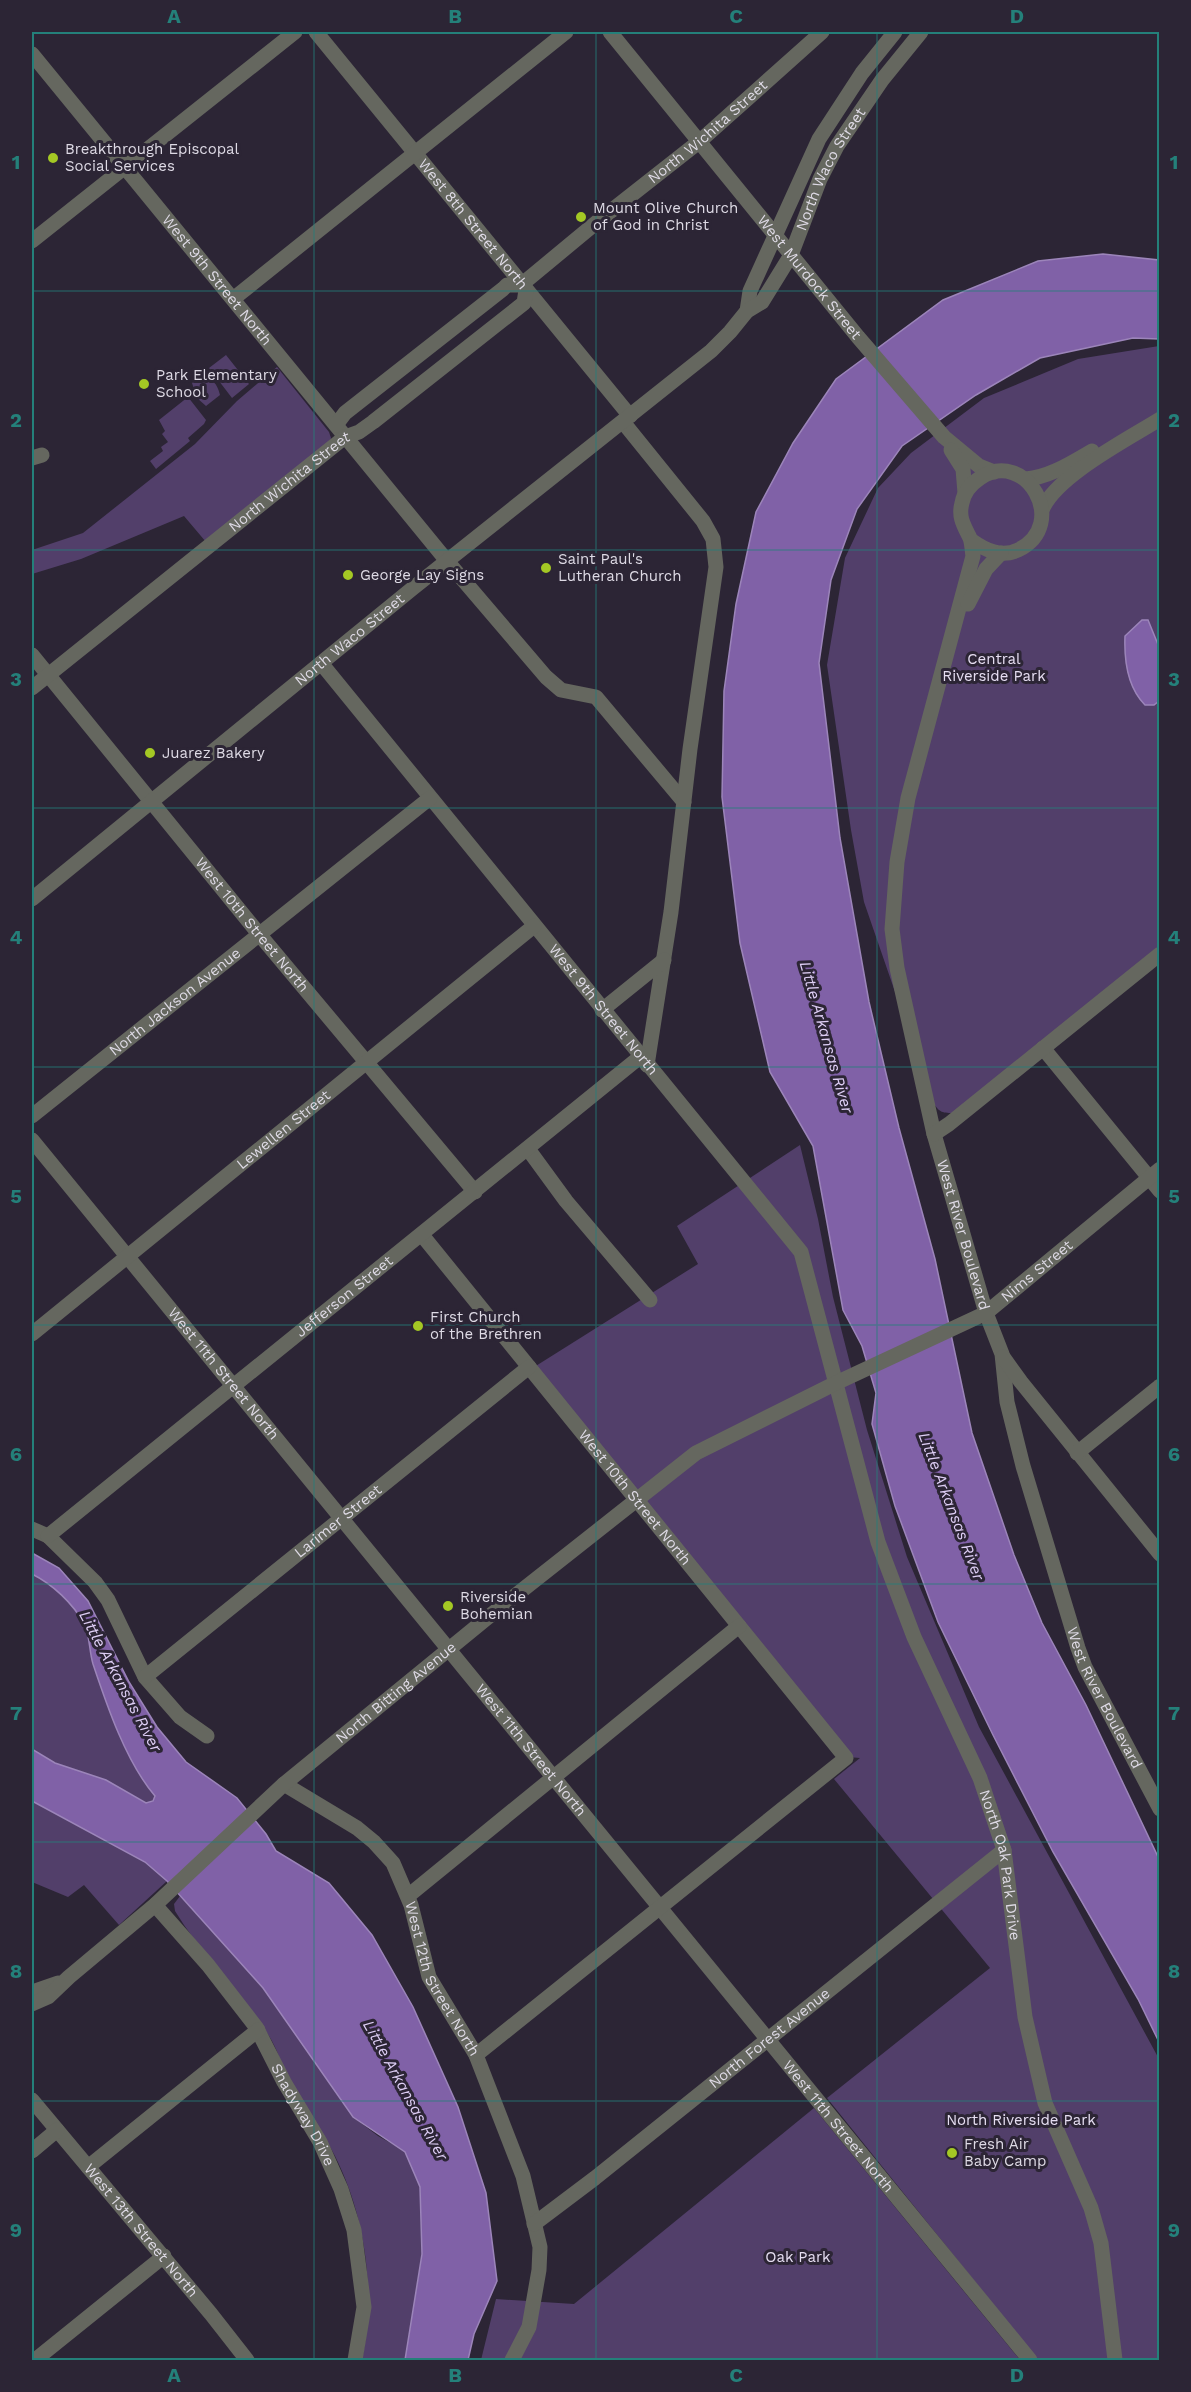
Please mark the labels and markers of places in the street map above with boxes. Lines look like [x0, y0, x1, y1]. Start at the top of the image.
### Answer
place label: Breakthrough Episcopal Social Services [65, 140, 240, 175]
marker: Breakthrough Episcopal Social Services [46, 151, 60, 165]
place label: Mount Olive Church of God in Christ [593, 199, 738, 234]
marker: Mount Olive Church of God in Christ [574, 210, 588, 224]
place label: Park Elementary School [156, 366, 277, 401]
marker: Park Elementary School [137, 377, 151, 391]
place label: Saint Paul's Lutheran Church [558, 550, 681, 585]
marker: Saint Paul's Lutheran Church [539, 561, 553, 575]
place label: George Lay Signs [360, 566, 484, 584]
marker: George Lay Signs [341, 568, 355, 582]
place label: Juarez Bakery [162, 744, 265, 762]
marker: Juarez Bakery [143, 746, 157, 760]
place label: First Church of the Brethren [430, 1308, 542, 1343]
marker: First Church of the Brethren [411, 1319, 425, 1333]
place label: Riverside Bohemian [460, 1588, 533, 1623]
marker: Riverside Bohemian [441, 1599, 455, 1613]
place label: Fresh Air Baby Camp [964, 2135, 1046, 2170]
marker: Fresh Air Baby Camp [945, 2146, 959, 2160]

